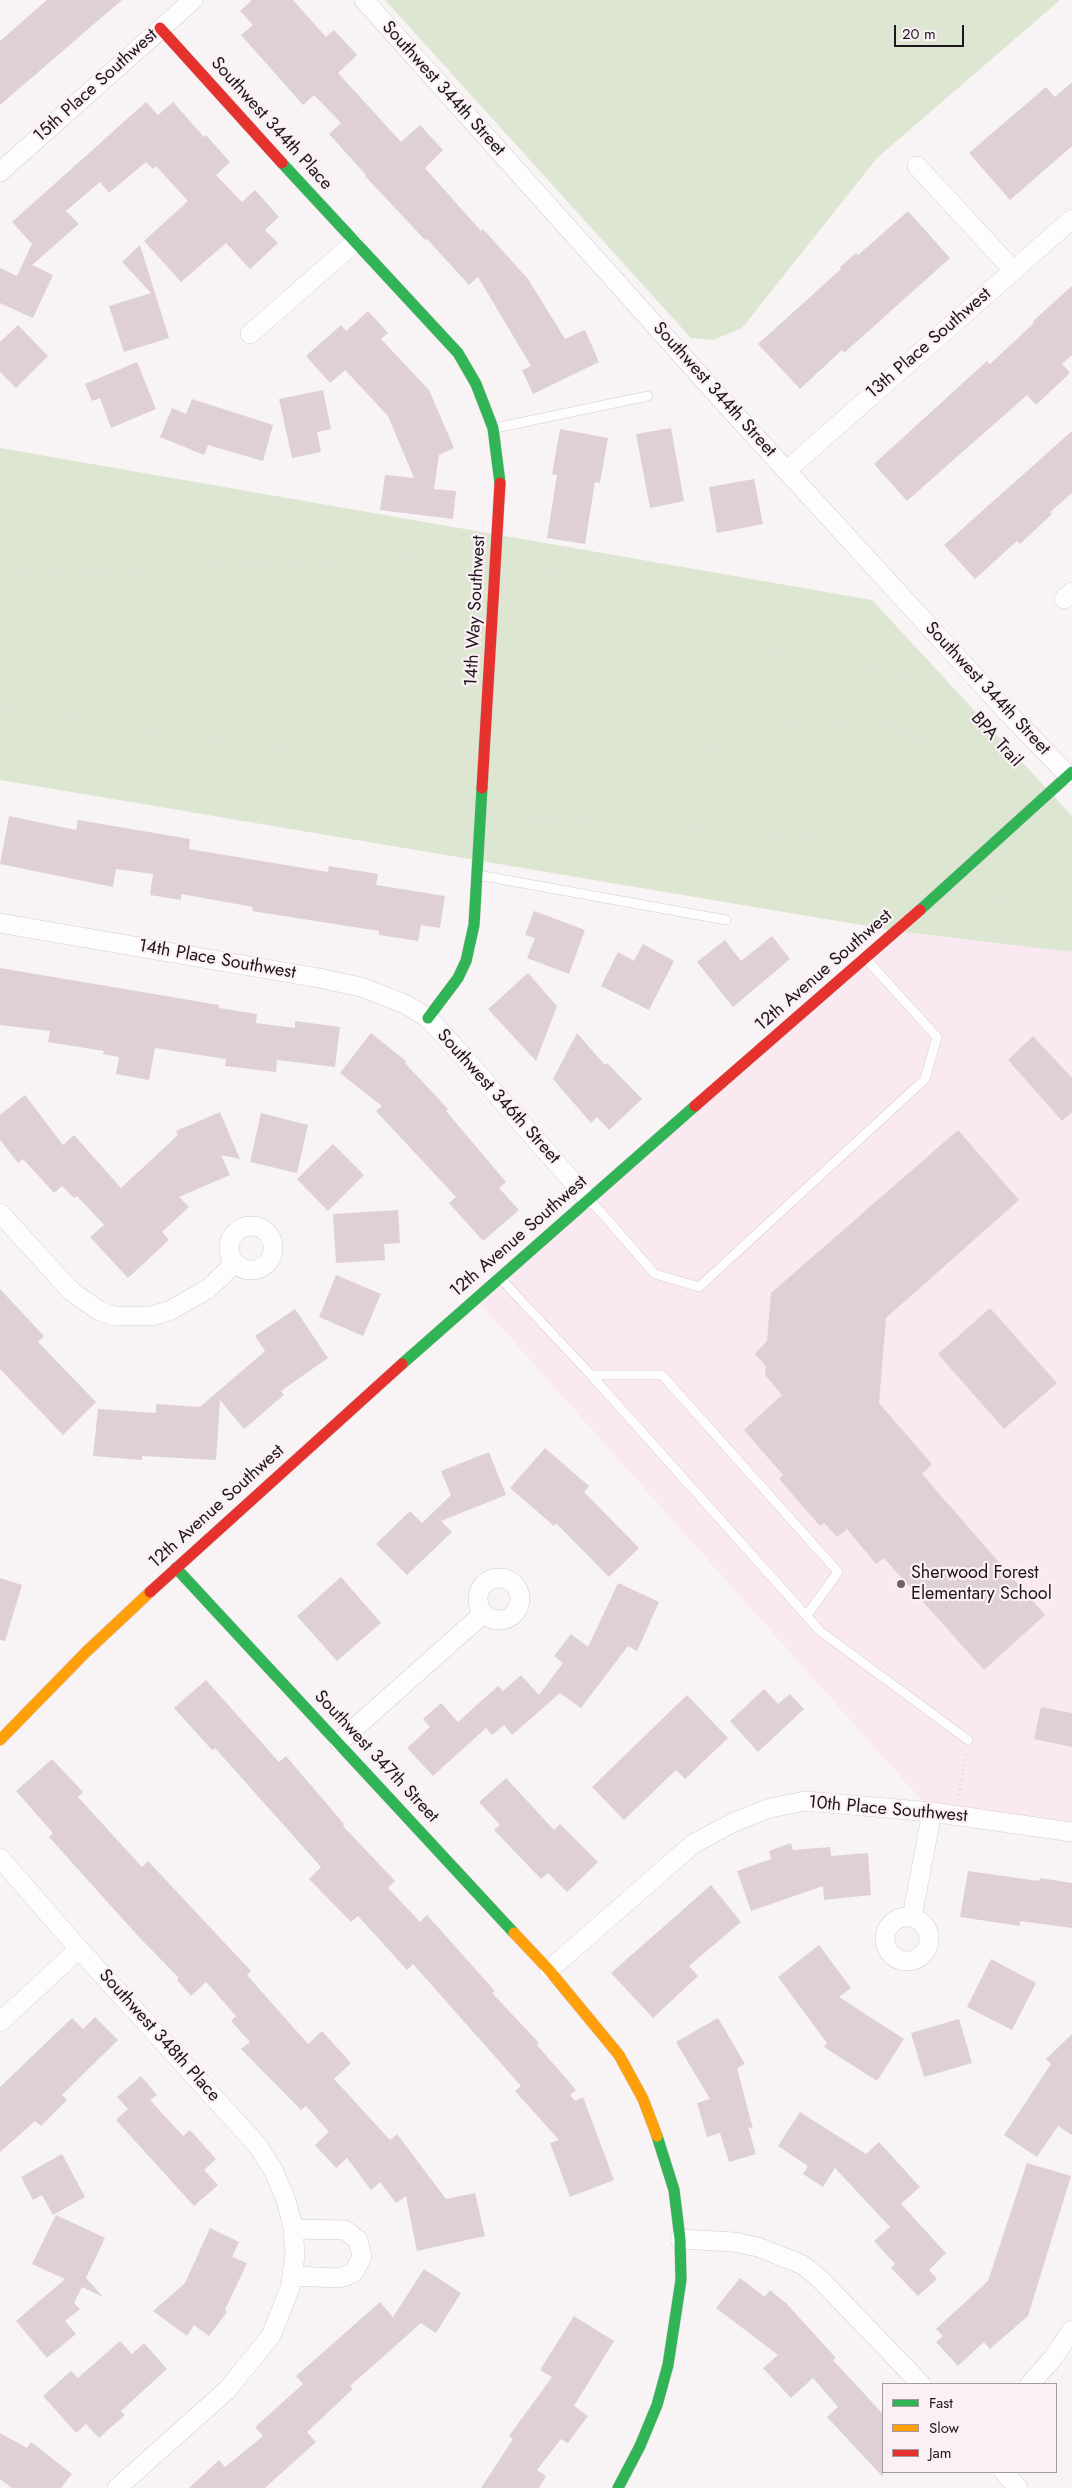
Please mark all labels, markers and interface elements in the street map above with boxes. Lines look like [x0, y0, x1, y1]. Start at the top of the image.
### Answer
scale bar [897, 15, 967, 47]
street label: Southwest 344th Street [377, 17, 509, 161]
text: 20 m [902, 23, 936, 45]
street label: 15th Place Southwest [30, 25, 162, 147]
street label: Southwest 344th Place [206, 53, 336, 195]
street label: 13th Place Southwest [862, 284, 996, 404]
street label: Southwest 344th Street [648, 318, 780, 462]
street label: 14th Way Southwest [461, 535, 491, 687]
street label: Southwest 344th Street [920, 618, 1054, 760]
street label: BPA Trail [966, 708, 1026, 772]
street label: 12th Avenue Southwest [751, 906, 897, 1036]
street label: 14th Place Southwest [137, 936, 297, 984]
street label: Southwest 346th Street [432, 1025, 564, 1169]
street label: 12th Avenue Southwest [446, 1172, 592, 1302]
street label: 12th Avenue Southwest [145, 1441, 289, 1573]
place label: Sherwood Forest Elementary School [911, 1563, 1052, 1606]
marker: Sherwood Forest Elementary School [895, 1578, 907, 1590]
street label: Southwest 347th Street [309, 1686, 443, 1828]
street label: 10th Place Southwest [808, 1792, 968, 1828]
street label: Southwest 348th Place [94, 1965, 224, 2107]
legend [882, 2383, 1057, 2473]
text: Fast [929, 2392, 953, 2414]
text: Slow [929, 2417, 959, 2439]
text: Jam [929, 2442, 952, 2464]

